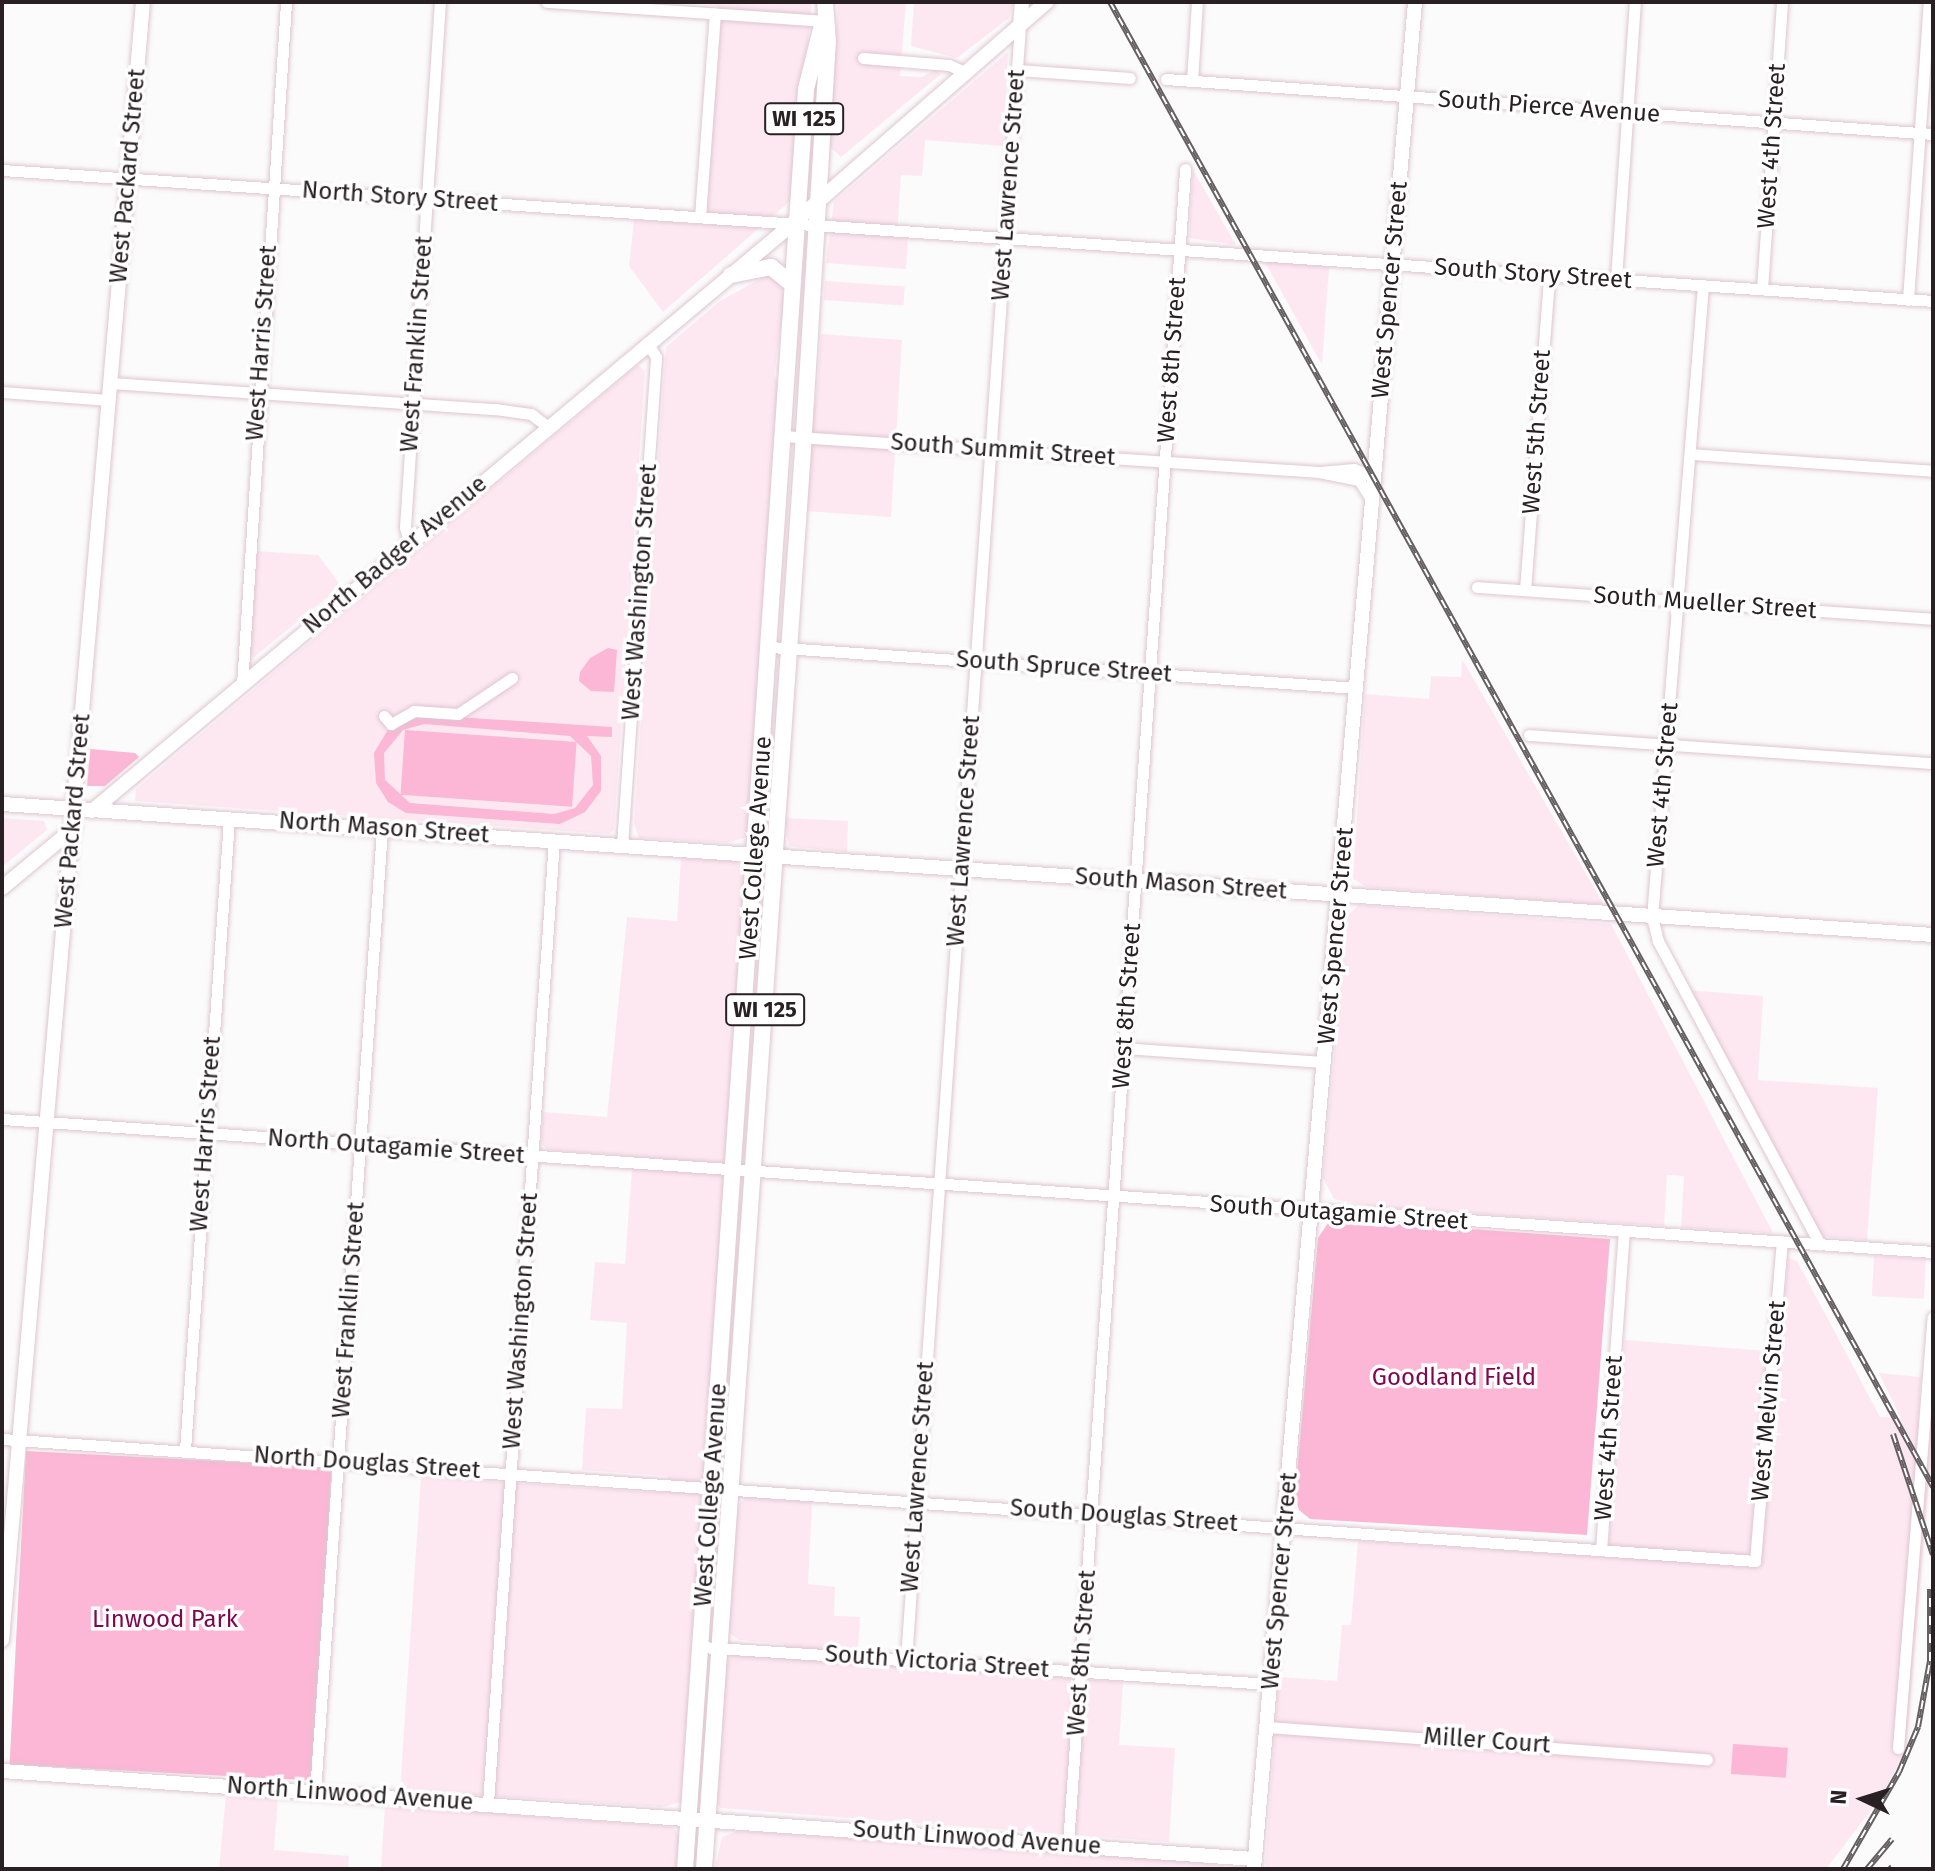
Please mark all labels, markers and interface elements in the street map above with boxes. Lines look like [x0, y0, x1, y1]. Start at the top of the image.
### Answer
street label: West 4th Street [1752, 62, 1792, 230]
street label: West Packard Street [104, 67, 152, 285]
street label: West Lawrence Street [987, 68, 1031, 302]
street label: South Pierce Avenue [1437, 85, 1661, 129]
road number: WI 125 [764, 101, 844, 137]
street label: North Story Street [301, 176, 499, 218]
street label: West Spencer Street [1366, 180, 1414, 400]
street label: West Franklin Street [395, 235, 439, 453]
street label: West Harris Street [241, 244, 283, 442]
street label: South Story Street [1433, 253, 1633, 295]
street label: West 8th Street [1152, 276, 1192, 444]
street label: West 5th Street [1517, 349, 1557, 515]
street label: South Summit Street [890, 428, 1116, 472]
street label: West Washington Street [617, 463, 663, 721]
street label: North Badger Avenue [297, 470, 493, 640]
street label: South Mueller Street [1592, 581, 1818, 625]
street label: South Spruce Street [955, 645, 1173, 689]
street label: West 4th Street [1641, 701, 1685, 869]
street label: West Packard Street [49, 712, 97, 930]
street label: West Lawrence Street [942, 714, 986, 948]
street label: West College Avenue [734, 735, 778, 961]
street label: North Mason Street [278, 806, 490, 850]
street label: West Spencer Street [1312, 826, 1360, 1046]
street label: South Mason Street [1074, 862, 1288, 906]
street label: West 8th Street [1107, 922, 1147, 1090]
road number: WI 125 [725, 992, 805, 1028]
street label: West Harris Street [185, 1035, 227, 1233]
street label: North Outagamie Street [267, 1124, 525, 1170]
street label: South Outagamie Street [1209, 1190, 1469, 1236]
street label: West Washington Street [498, 1192, 544, 1450]
street label: West Franklin Street [327, 1201, 371, 1419]
street label: West Melvin Street [1746, 1299, 1792, 1503]
street label: West 4th Street [1589, 1354, 1629, 1522]
street label: West Lawrence Street [896, 1360, 940, 1594]
park label: Goodland Field [1372, 1364, 1536, 1392]
street label: West College Avenue [689, 1382, 733, 1608]
street label: North Douglas Street [253, 1441, 481, 1485]
street label: West Spencer Street [1256, 1471, 1304, 1691]
street label: South Douglas Street [1009, 1494, 1239, 1538]
street label: West 8th Street [1062, 1569, 1102, 1737]
park label: Linwood Park [92, 1606, 238, 1634]
street label: South Victoria Street [824, 1640, 1050, 1684]
street label: Miller Court [1423, 1722, 1551, 1760]
north arrow [1823, 1759, 1903, 1839]
street label: North Linwood Avenue [226, 1771, 474, 1817]
text: N [1825, 1789, 1853, 1806]
street label: South Linwood Avenue [852, 1815, 1102, 1861]

